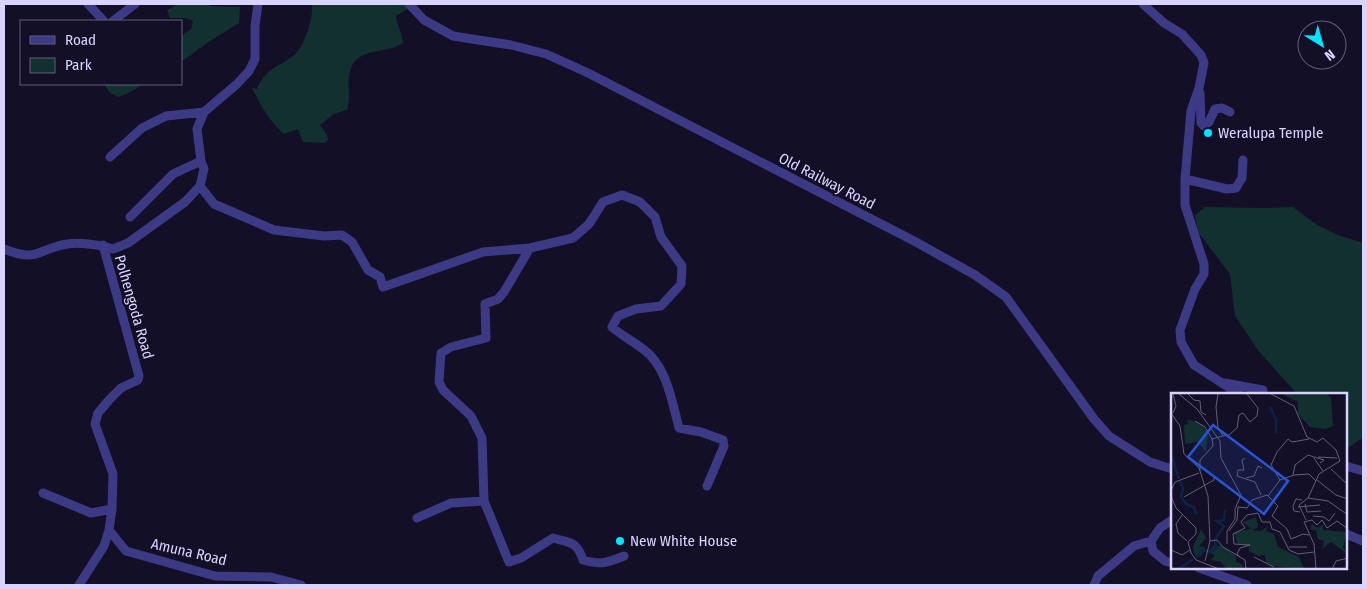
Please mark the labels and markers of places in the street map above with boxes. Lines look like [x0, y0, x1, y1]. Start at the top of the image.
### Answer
place label: Weralupa Temple [1218, 124, 1323, 142]
marker: Weralupa Temple [1202, 127, 1214, 139]
place label: New White House [630, 532, 737, 550]
marker: New White House [614, 535, 626, 547]

